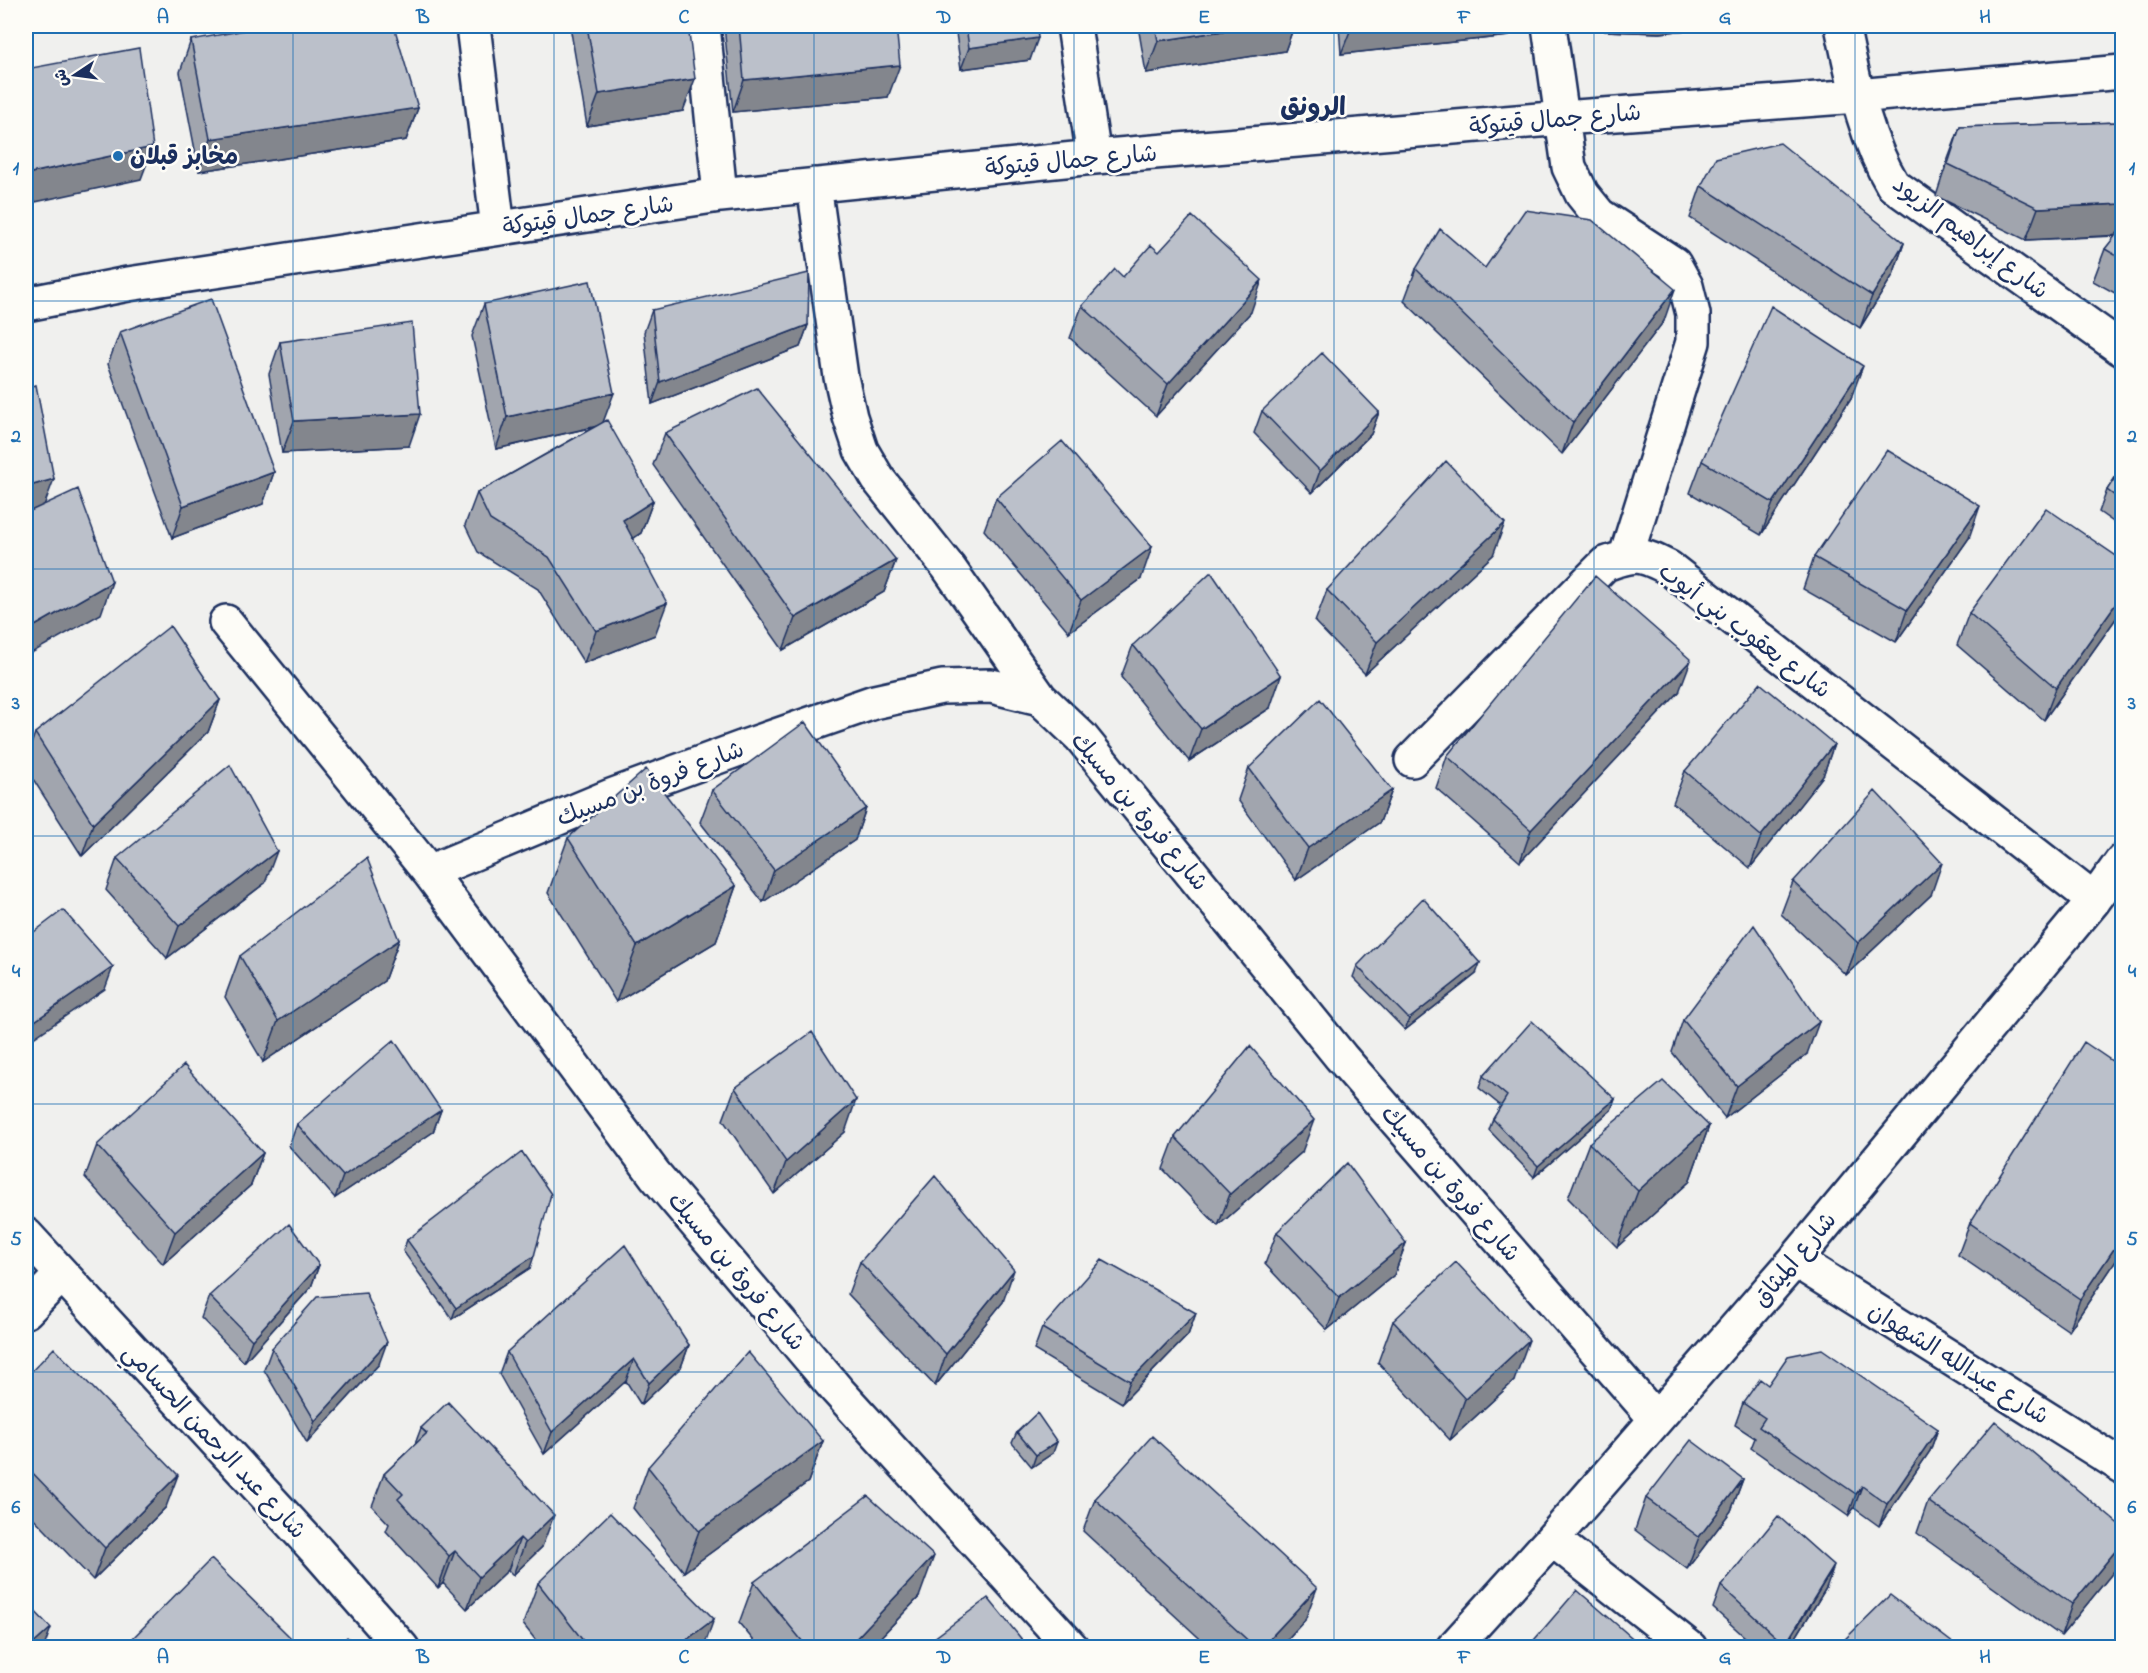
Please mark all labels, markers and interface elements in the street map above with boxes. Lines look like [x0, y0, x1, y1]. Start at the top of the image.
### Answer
text: A [157, 4, 169, 33]
text: B [415, 4, 430, 33]
text: C [679, 4, 690, 33]
text: D [936, 4, 951, 33]
text: E [1198, 4, 1210, 33]
text: F [1457, 4, 1471, 33]
text: G [1719, 4, 1732, 33]
text: H [1979, 4, 1991, 33]
north arrow [45, 45, 105, 105]
text: ش [49, 67, 76, 89]
district label: الرونق [1280, 90, 1346, 128]
street label: شارع جمال قيتوكة [1468, 97, 1643, 146]
street label: شارع جمال قيتوكة [984, 138, 1159, 187]
place label: مخابز قبلان [130, 141, 238, 176]
marker: مخابز قبلان [111, 149, 125, 163]
text: 1 [13, 155, 20, 184]
text: 1 [2129, 155, 2136, 184]
street label: شارع إبراهيم الزيود [1884, 169, 2055, 309]
street label: شارع جمال قيتوكة [500, 188, 676, 247]
text: 2 [10, 423, 21, 452]
text: 2 [2126, 423, 2137, 452]
street label: شارع يعقوب بني أيوب [1649, 555, 1837, 709]
text: 3 [11, 690, 20, 719]
text: 3 [2127, 690, 2136, 719]
street label: شارع فروة بن مسيك [1061, 725, 1215, 900]
street label: شارع فروة بن مسيك [552, 733, 750, 837]
text: 4 [12, 958, 21, 987]
text: 4 [2128, 958, 2137, 987]
street label: شارع فروة بن مسيك [1371, 1098, 1527, 1271]
street label: شارع فروة بن مسيك [658, 1185, 812, 1360]
street label: شارع الميثاق [1745, 1205, 1846, 1316]
text: 5 [10, 1226, 22, 1255]
text: 5 [2126, 1226, 2138, 1255]
street label: شارع عبدالله الشهوان [1860, 1295, 2055, 1435]
street label: شارع عبد الرحمن الحسامي [112, 1337, 313, 1549]
text: 6 [12, 1494, 21, 1523]
text: 6 [2128, 1494, 2137, 1523]
text: A [157, 1644, 169, 1673]
text: B [415, 1644, 430, 1673]
text: C [679, 1644, 690, 1673]
text: D [936, 1644, 951, 1673]
text: E [1198, 1644, 1210, 1673]
text: F [1457, 1644, 1471, 1673]
text: G [1719, 1644, 1732, 1673]
text: H [1979, 1644, 1991, 1673]

